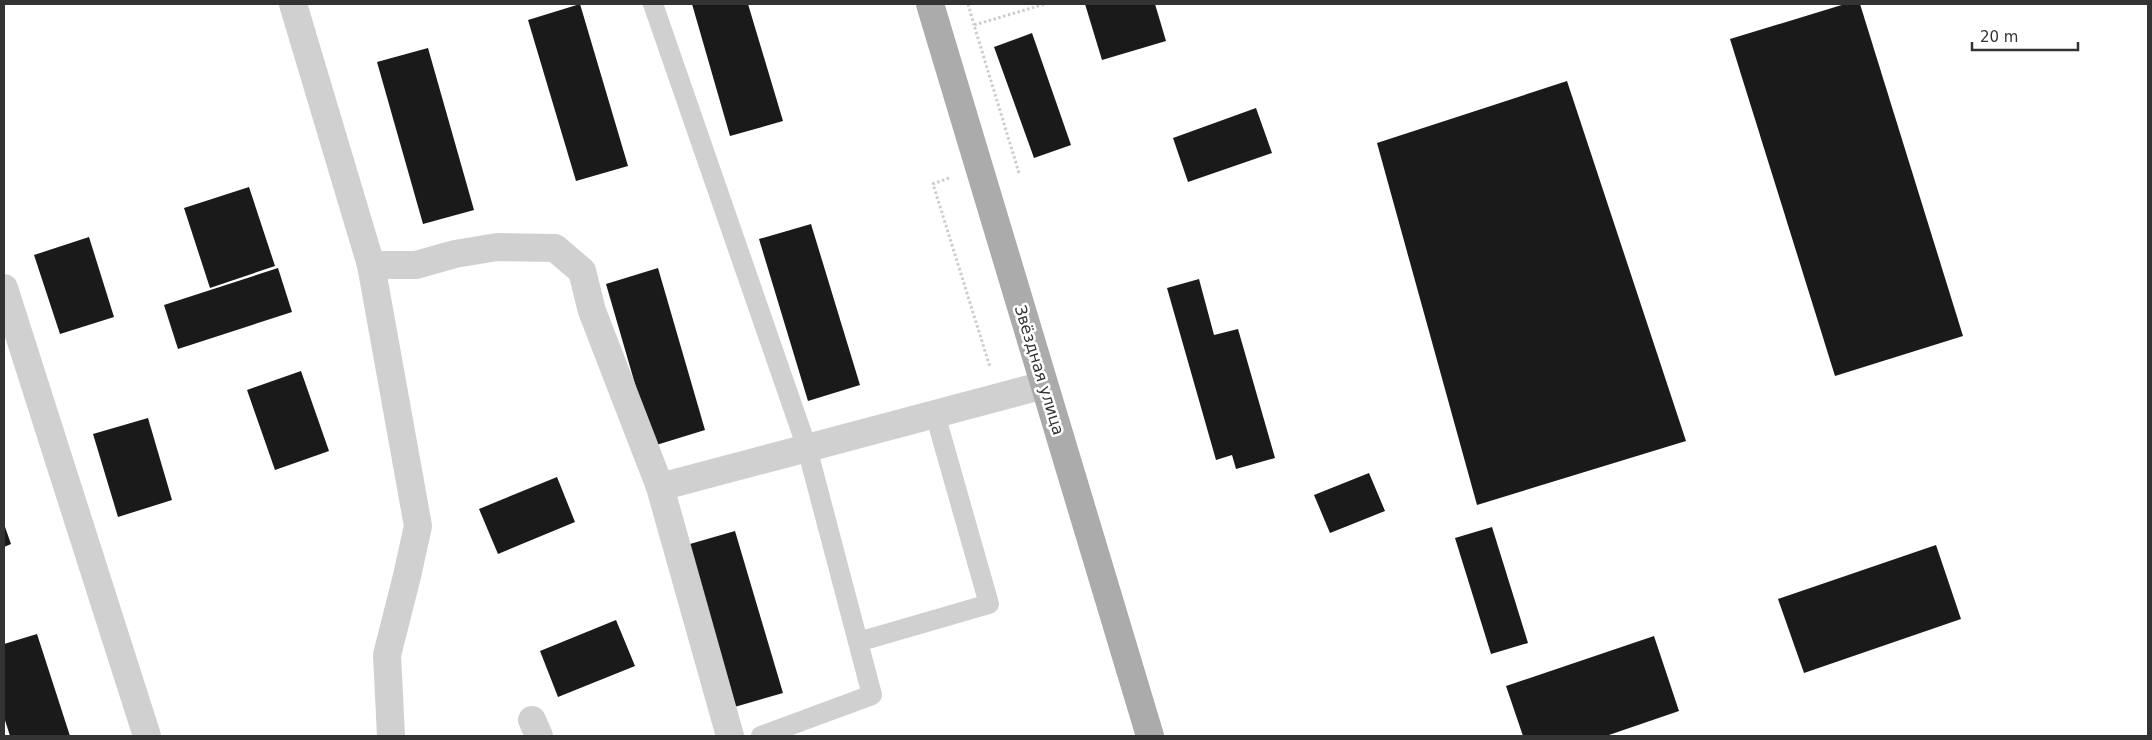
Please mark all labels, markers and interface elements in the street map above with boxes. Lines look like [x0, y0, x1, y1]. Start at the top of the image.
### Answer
scale bar [1972, 20, 2078, 52]
text: 20 m [1980, 28, 2018, 46]
street label: Звёздная улица [1011, 303, 1068, 437]

